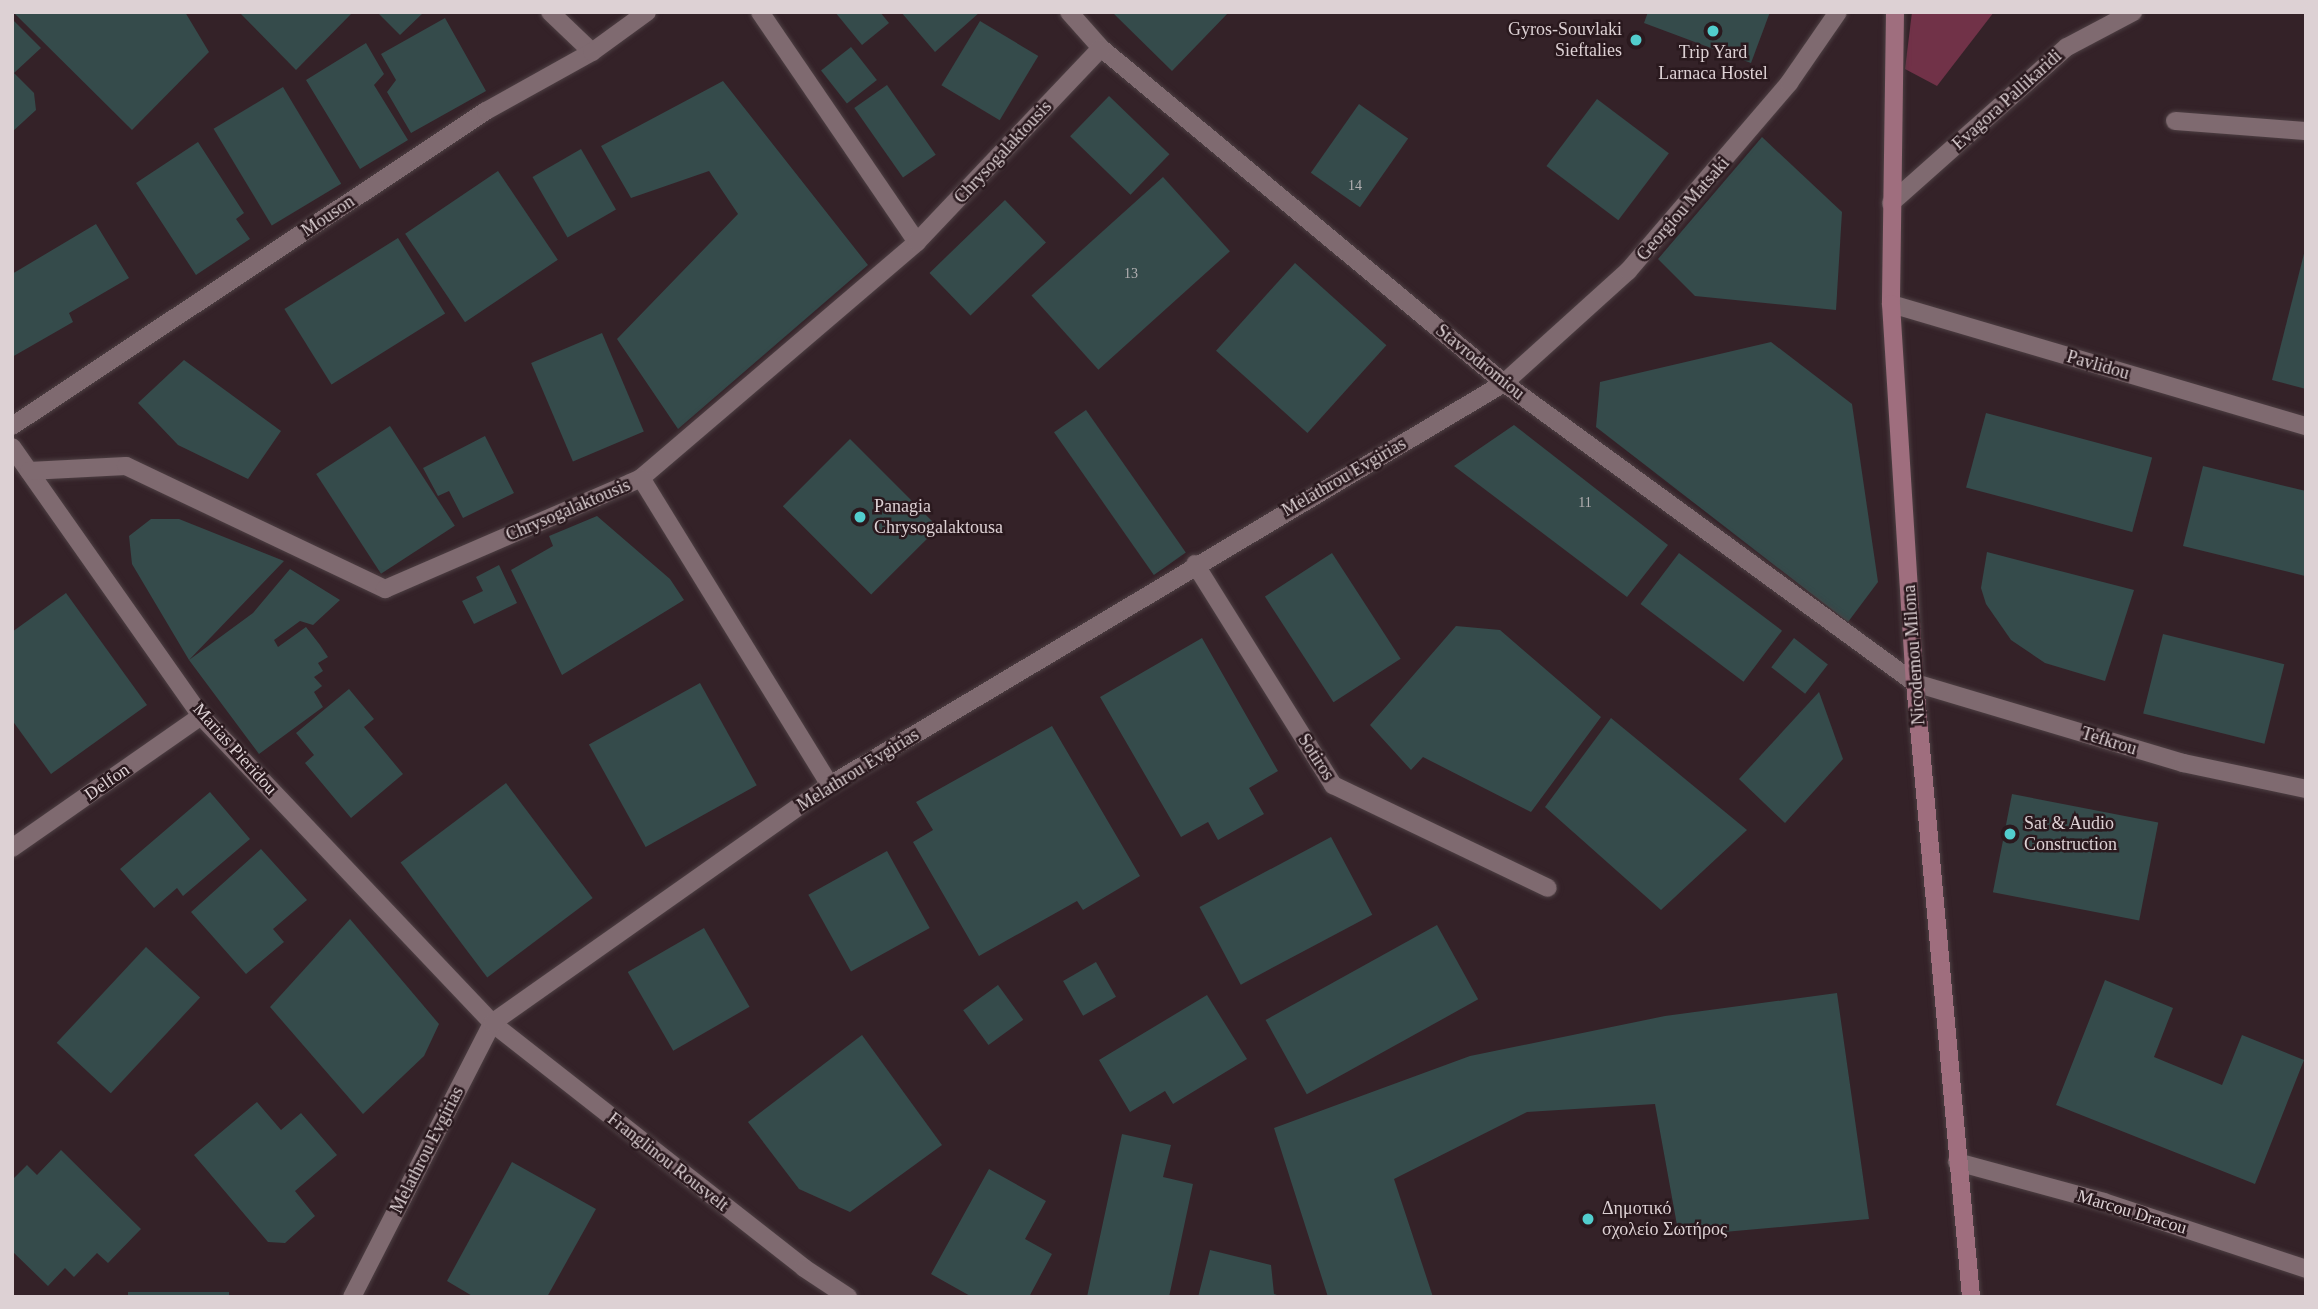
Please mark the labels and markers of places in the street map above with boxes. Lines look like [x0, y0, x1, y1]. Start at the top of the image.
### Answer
place label: Gyros-Souvlaki Sieftalies [1508, 19, 1622, 61]
marker: Trip Yard Larnaca Hostel [1705, 23, 1721, 39]
marker: Gyros-Souvlaki Sieftalies [1628, 32, 1644, 48]
place label: Trip Yard Larnaca Hostel [1658, 42, 1768, 84]
place label: Panagia Chrysogalaktousa [874, 496, 1003, 538]
marker: Panagia Chrysogalaktousa [852, 509, 868, 525]
place label: Sat & Audio Construction [2024, 813, 2117, 856]
marker: Sat & Audio Construction [2002, 826, 2018, 842]
place label: Δημοτικό σχολείο Σωτήρος [1602, 1198, 1727, 1240]
marker: Δημοτικό σχολείο Σωτήρος [1580, 1211, 1596, 1227]

